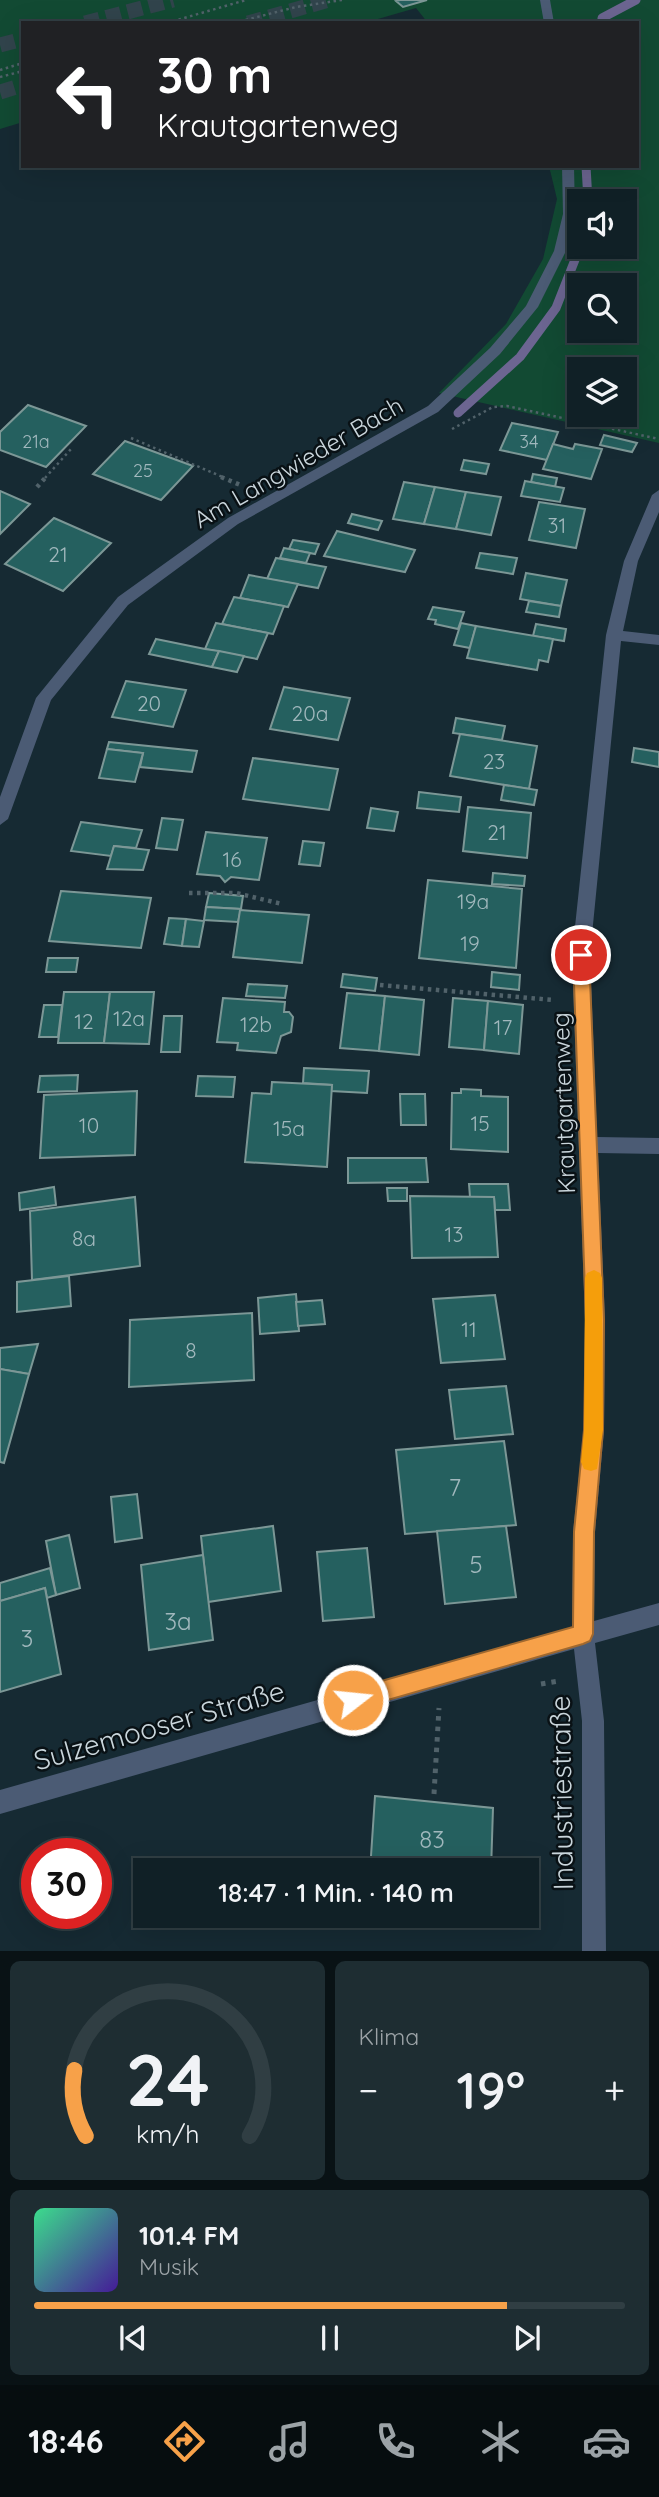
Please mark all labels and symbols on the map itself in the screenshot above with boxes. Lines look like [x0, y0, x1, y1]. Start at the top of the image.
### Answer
street label: Am Langwieder Bach [188, 390, 408, 534]
house number: 21a [22, 430, 50, 453]
house number: 34 [520, 430, 538, 453]
house number: 25 [133, 459, 153, 482]
house number: 31 [548, 512, 566, 538]
house number: 21 [48, 541, 68, 567]
house number: 20 [137, 690, 161, 716]
house number: 20a [292, 700, 328, 726]
house number: 23 [483, 748, 505, 774]
house number: 21 [487, 819, 507, 845]
house number: 16 [222, 846, 242, 872]
house number: 19a [457, 888, 489, 914]
pin [551, 925, 611, 985]
house number: 19 [460, 930, 480, 956]
house number: 12a [113, 1005, 145, 1031]
house number: 12 [74, 1008, 94, 1034]
house number: 12b [240, 1011, 272, 1037]
street label: Krautgartenweg [545, 1012, 581, 1194]
house number: 17 [494, 1014, 512, 1040]
house number: 15 [470, 1110, 490, 1136]
house number: 10 [79, 1112, 99, 1138]
house number: 15a [273, 1115, 305, 1141]
house number: 13 [445, 1221, 463, 1247]
house number: 8a [72, 1225, 96, 1251]
house number: 11 [461, 1316, 477, 1342]
house number: 8 [185, 1337, 197, 1363]
house number: 7 [449, 1472, 461, 1502]
house number: 5 [469, 1549, 483, 1579]
house number: 3a [164, 1606, 192, 1636]
house number: 3 [21, 1623, 33, 1653]
position arrow [316, 1663, 390, 1737]
street label: Sulzemooser Straße [30, 1672, 288, 1778]
street label: Industriestraße [542, 1695, 580, 1891]
house number: 83 [419, 1824, 445, 1854]
speed limit sign: 30 [21, 1838, 112, 1929]

